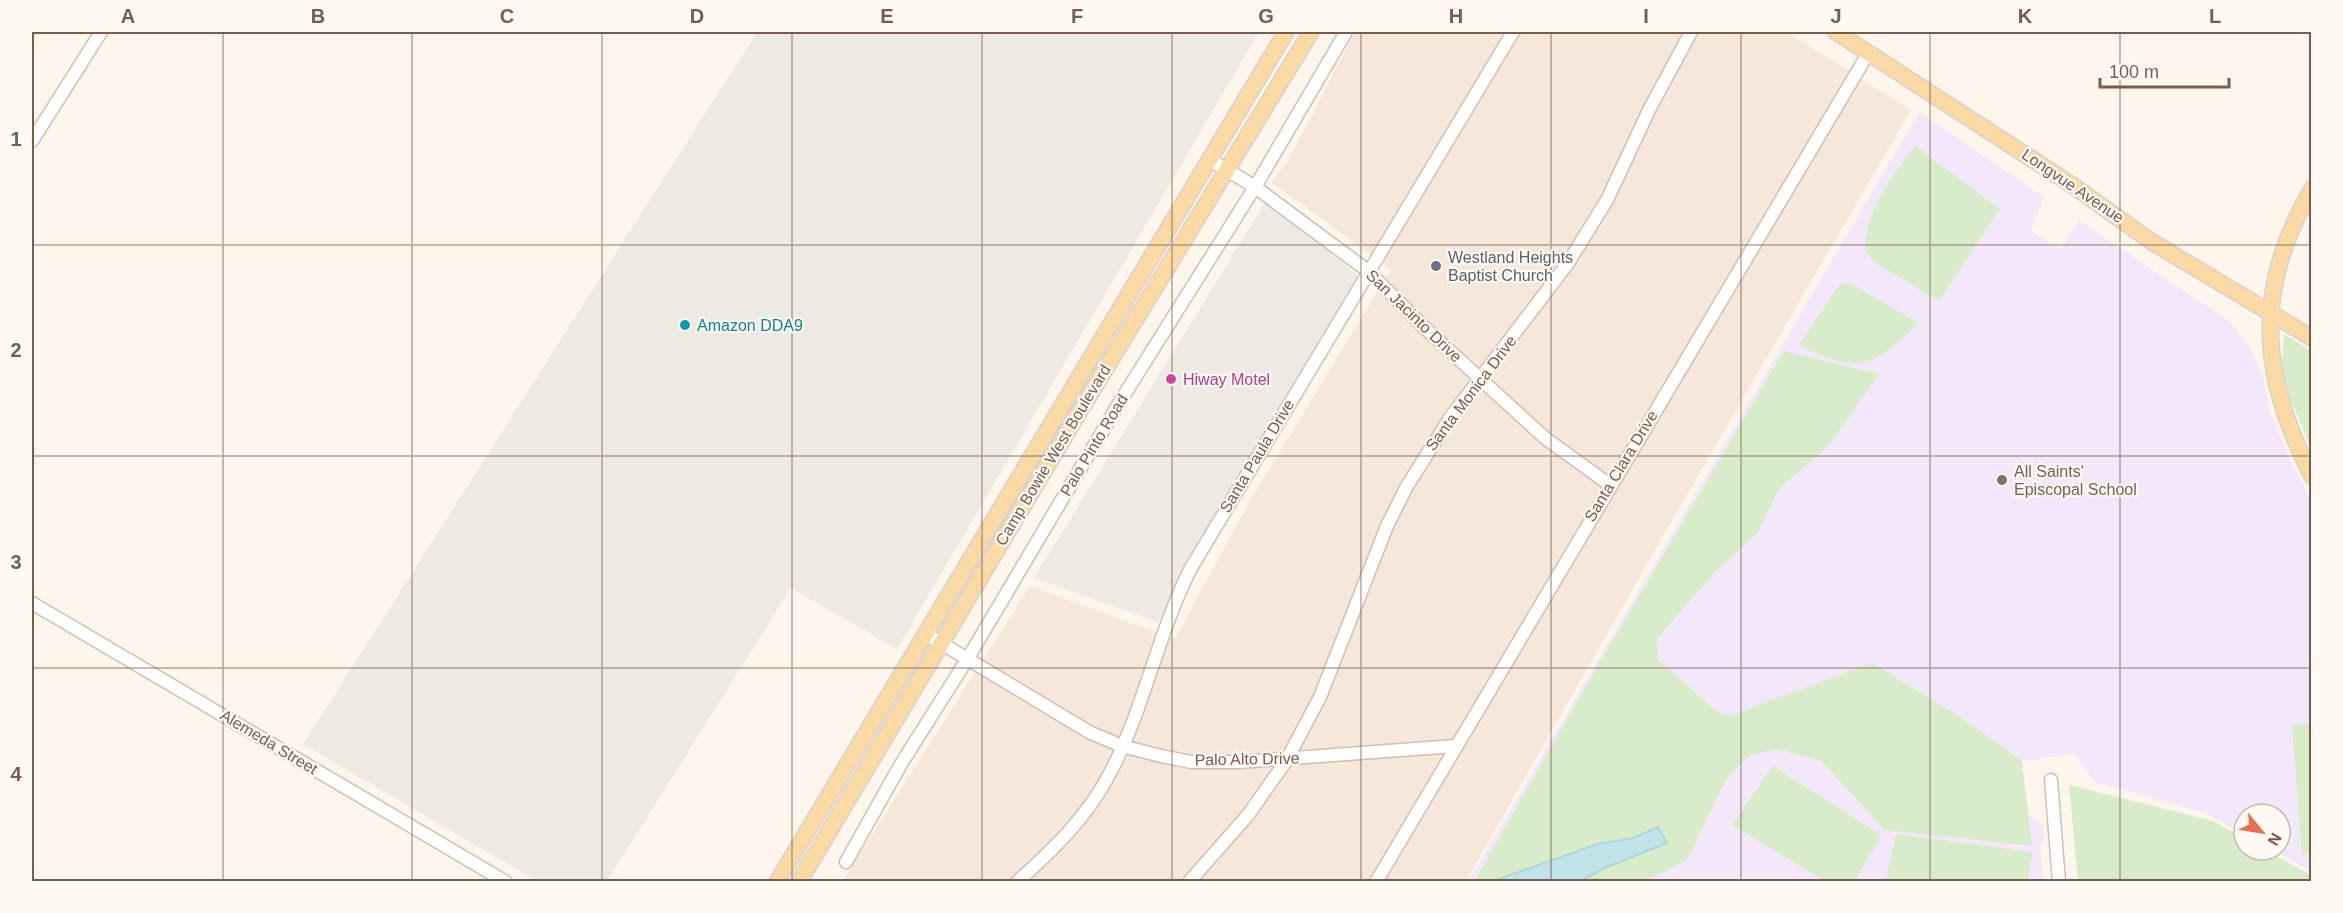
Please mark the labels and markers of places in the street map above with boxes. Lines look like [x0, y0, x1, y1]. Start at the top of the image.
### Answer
place label: Westland Heights Baptist Church [1448, 249, 1573, 284]
marker: Westland Heights Baptist Church [1429, 259, 1443, 273]
place label: Amazon DDA9 [697, 317, 803, 334]
marker: Amazon DDA9 [678, 318, 692, 332]
place label: Hiway Motel [1183, 371, 1270, 388]
marker: Hiway Motel [1164, 372, 1178, 386]
place label: All Saints' Episcopal School [2014, 463, 2137, 498]
marker: All Saints' Episcopal School [1995, 473, 2009, 487]

